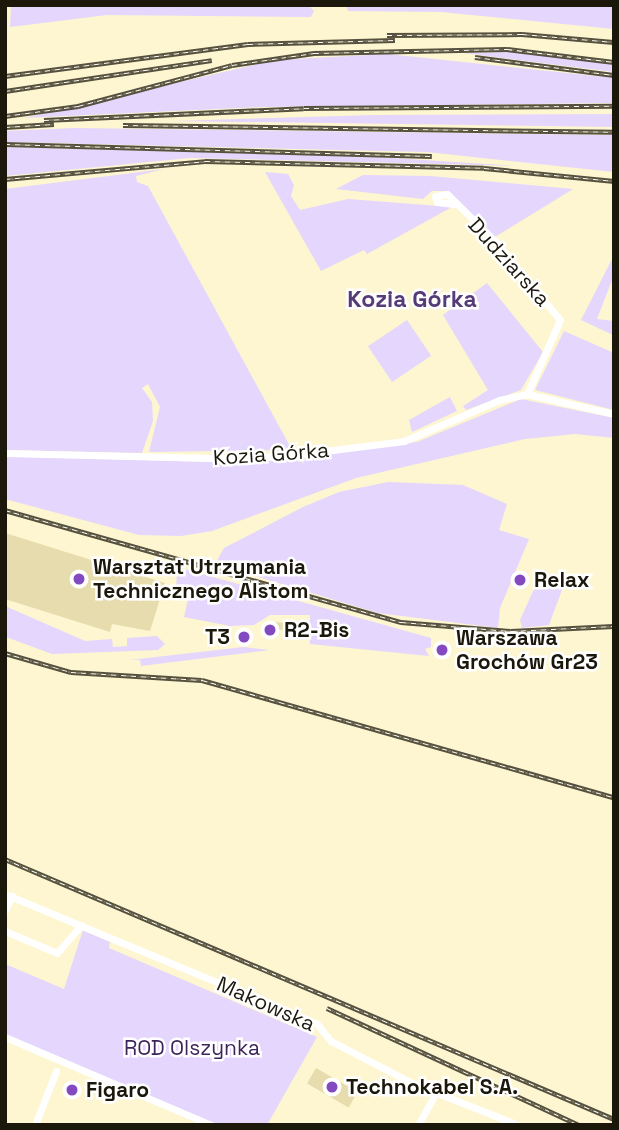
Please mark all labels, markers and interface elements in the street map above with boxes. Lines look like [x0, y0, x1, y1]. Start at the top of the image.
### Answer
street label: Dudziarska [463, 213, 555, 311]
district label: Kozia Górka [347, 285, 477, 313]
street label: Kozia Górka [212, 437, 330, 471]
place label: Warsztat Utrzymania Technicznego Alstom [93, 554, 309, 604]
place label: Relax [534, 567, 590, 593]
marker: Warsztat Utrzymania Technicznego Alstom [71, 571, 87, 587]
marker: Relax [512, 572, 528, 588]
place label: R2-Bis [284, 617, 349, 643]
marker: R2-Bis [262, 622, 278, 638]
place label: T3 [205, 624, 230, 650]
place label: Warszawa Grochów Gr23 [456, 625, 598, 675]
marker: T3 [236, 629, 252, 645]
marker: Warszawa Grochów Gr23 [434, 642, 450, 658]
street label: Makowska [213, 971, 319, 1037]
park label: ROD Olszynka [124, 1035, 260, 1061]
place label: Technokabel S.A. [346, 1074, 518, 1100]
place label: Figaro [86, 1077, 149, 1103]
marker: Technokabel S.A. [324, 1079, 340, 1095]
marker: Figaro [64, 1082, 80, 1098]

